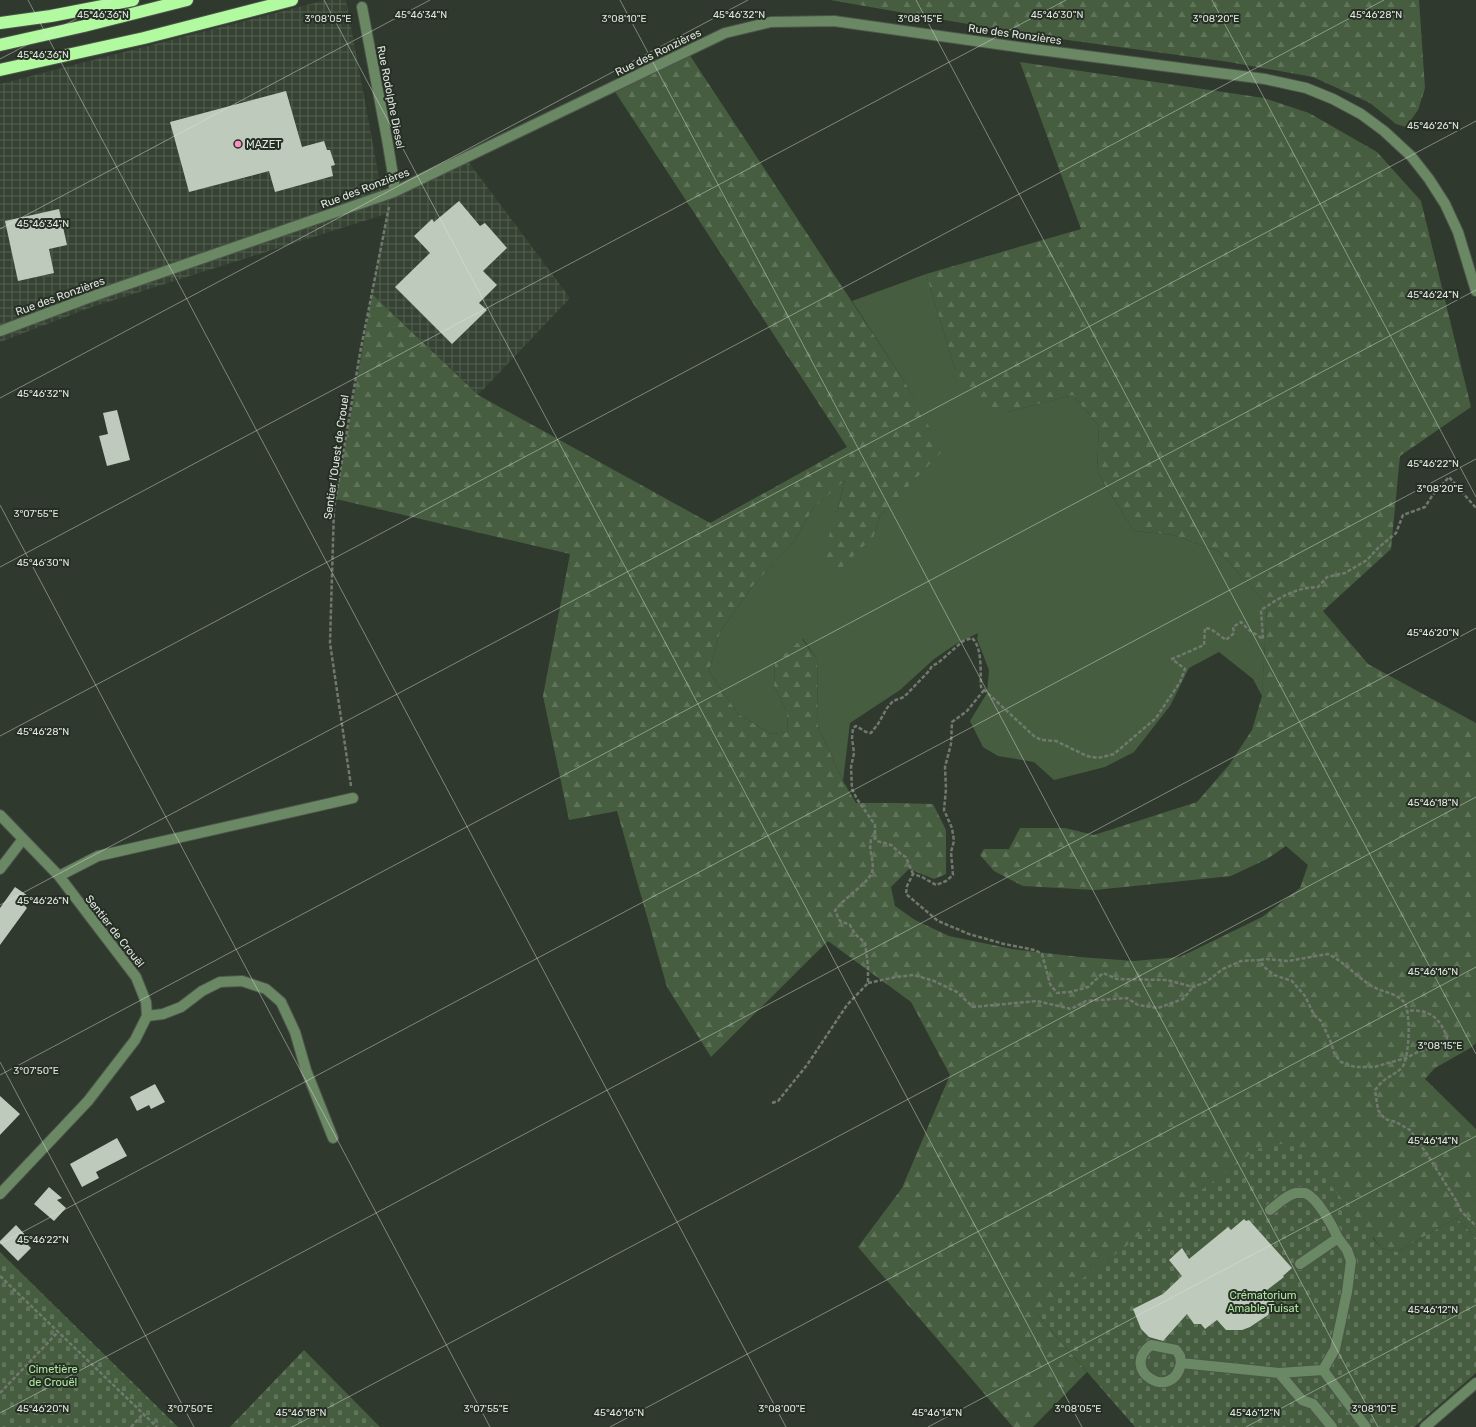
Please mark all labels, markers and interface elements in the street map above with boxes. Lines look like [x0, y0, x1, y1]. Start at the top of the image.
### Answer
text: 45°46'36"N [77, 9, 129, 21]
text: 45°46'34"N [395, 9, 447, 21]
text: 45°46'32"N [713, 9, 765, 21]
text: 45°46'30"N [1031, 9, 1083, 21]
text: 45°46'28"N [1350, 9, 1402, 21]
text: 3°08'05"E [305, 13, 351, 25]
text: 3°08'10"E [601, 13, 647, 25]
text: 3°08'15"E [898, 13, 942, 25]
text: 3°08'20"E [1193, 13, 1239, 25]
street label: Rue des Ronzières [967, 22, 1063, 48]
street label: Rue des Ronzières [613, 26, 704, 79]
street label: Rue Rodolphe Diesel [374, 45, 407, 150]
text: 45°46'36"N [17, 49, 69, 61]
text: 45°46'26"N [1407, 120, 1459, 132]
place label: MAZET [246, 138, 282, 151]
marker: MAZET [233, 139, 243, 149]
street label: Rue des Ronzières [319, 165, 412, 211]
text: 45°46'34"N [17, 218, 69, 230]
street label: Rue des Ronzières [14, 274, 107, 319]
text: 45°46'24"N [1407, 289, 1459, 301]
text: 45°46'32"N [17, 388, 69, 400]
street label: Sentier l'Ouest de Crouel [321, 394, 352, 520]
text: 45°46'22"N [1407, 458, 1459, 470]
text: 3°08'20"E [1417, 483, 1463, 495]
text: 3°07'55"E [13, 508, 59, 520]
text: 45°46'30"N [17, 557, 69, 569]
text: 45°46'20"N [1407, 627, 1459, 639]
text: 45°46'28"N [17, 726, 69, 738]
text: 45°46'18"N [1408, 797, 1459, 809]
street label: Sentier de Crouël [82, 893, 147, 970]
text: 45°46'26"N [17, 895, 69, 907]
text: 45°46'16"N [1408, 966, 1458, 978]
text: 3°08'15"E [1418, 1040, 1462, 1052]
text: 3°07'50"E [13, 1065, 59, 1077]
text: 45°46'14"N [1408, 1135, 1458, 1147]
text: 45°46'22"N [17, 1234, 69, 1246]
park label: Crématorium Amable Tuisat [1227, 1289, 1300, 1315]
text: 45°46'12"N [1408, 1304, 1458, 1316]
park label: Cimetière de Crouël [28, 1363, 78, 1389]
text: 45°46'20"N [17, 1403, 69, 1415]
text: 3°07'50"E [167, 1403, 213, 1415]
text: 3°07'55"E [463, 1403, 509, 1415]
text: 3°08'00"E [758, 1403, 806, 1415]
text: 3°08'05"E [1055, 1403, 1101, 1415]
text: 3°08'10"E [1351, 1403, 1397, 1415]
text: 45°46'18"N [276, 1407, 327, 1419]
text: 45°46'16"N [594, 1407, 644, 1419]
text: 45°46'14"N [912, 1407, 962, 1419]
text: 45°46'12"N [1230, 1407, 1280, 1419]

